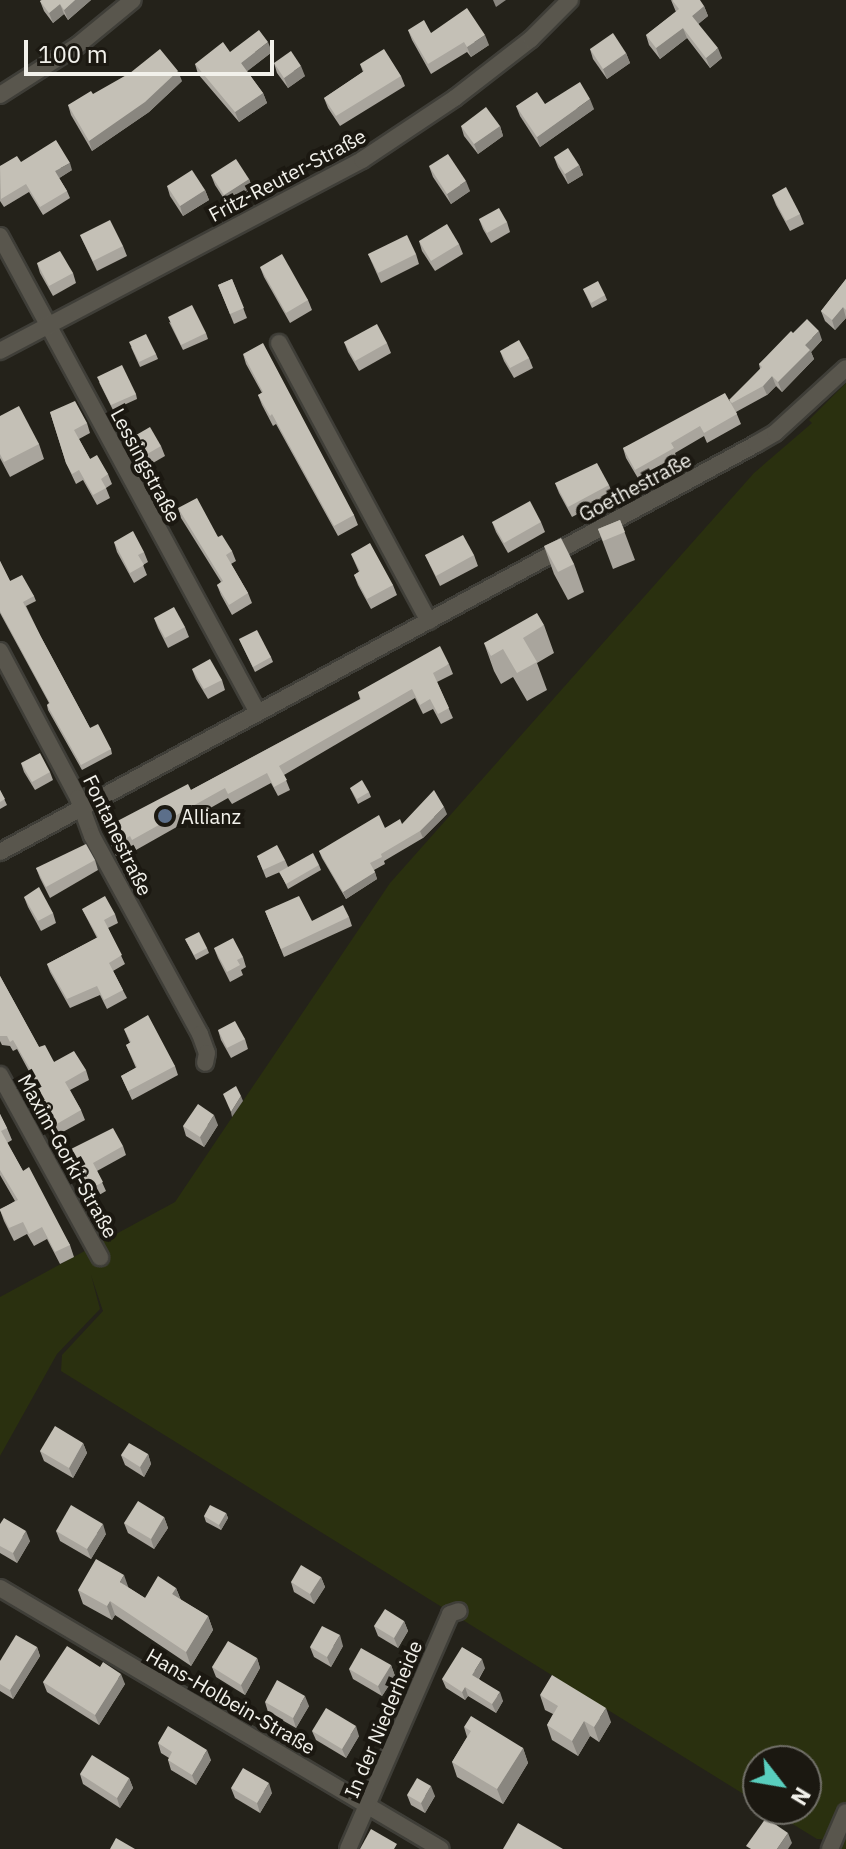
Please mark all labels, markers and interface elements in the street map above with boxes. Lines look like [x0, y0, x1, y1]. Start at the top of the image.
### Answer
scale bar [28, 24, 278, 74]
text: 100 m [38, 38, 108, 70]
street label: Fritz-Reuter-Straße [204, 123, 370, 227]
street label: Lessingstraße [106, 404, 186, 526]
street label: Goethestraße [575, 447, 695, 527]
street label: Fontanestraße [78, 771, 158, 899]
place label: Allianz [181, 804, 241, 828]
marker: Allianz [156, 807, 174, 825]
street label: Maxim-Gorki-Straße [13, 1070, 123, 1242]
street label: In der Niederheide [339, 1637, 427, 1801]
street label: Hans-Holbein-Straße [142, 1643, 320, 1759]
north arrow [742, 1745, 822, 1825]
text: N [785, 1782, 818, 1811]

